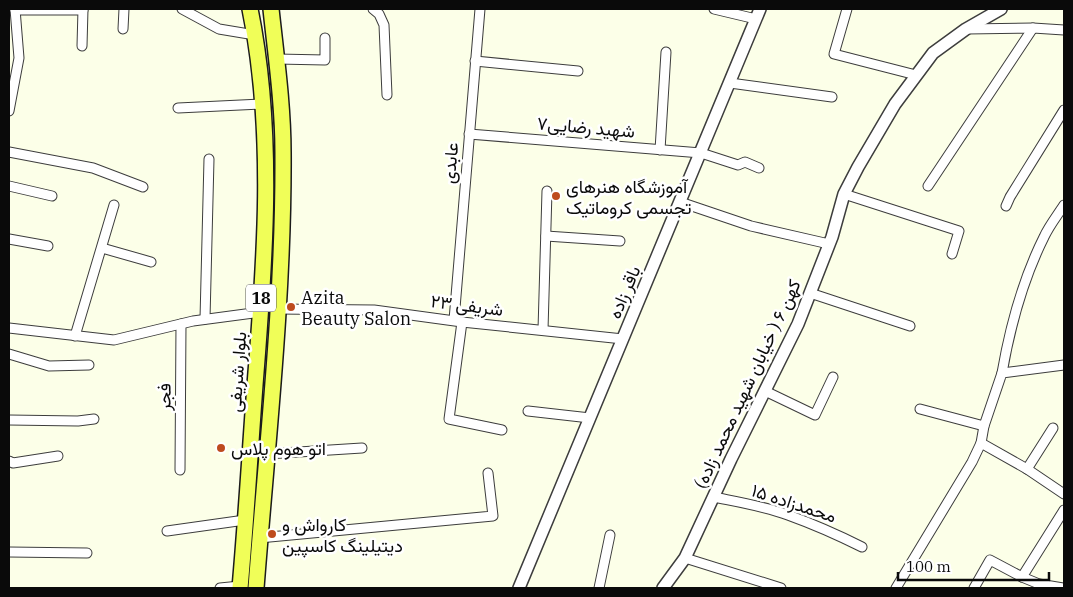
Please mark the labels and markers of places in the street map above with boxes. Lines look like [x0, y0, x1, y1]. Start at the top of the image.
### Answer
place label: آموزشگاه هنرهای تجسمی کروماتیک [566, 175, 691, 219]
marker: آموزشگاه هنرهای تجسمی کروماتیک [550, 190, 562, 202]
place label: Azita Beauty Salon [301, 286, 411, 330]
marker: Azita Beauty Salon [285, 301, 297, 313]
place label: اتو هوم پلاس [231, 437, 326, 461]
marker: اتو هوم پلاس [215, 442, 227, 454]
place label: کارواش و دیتیلینگ کاسپین [282, 513, 403, 558]
marker: کارواش و دیتیلینگ کاسپین [266, 528, 278, 540]

